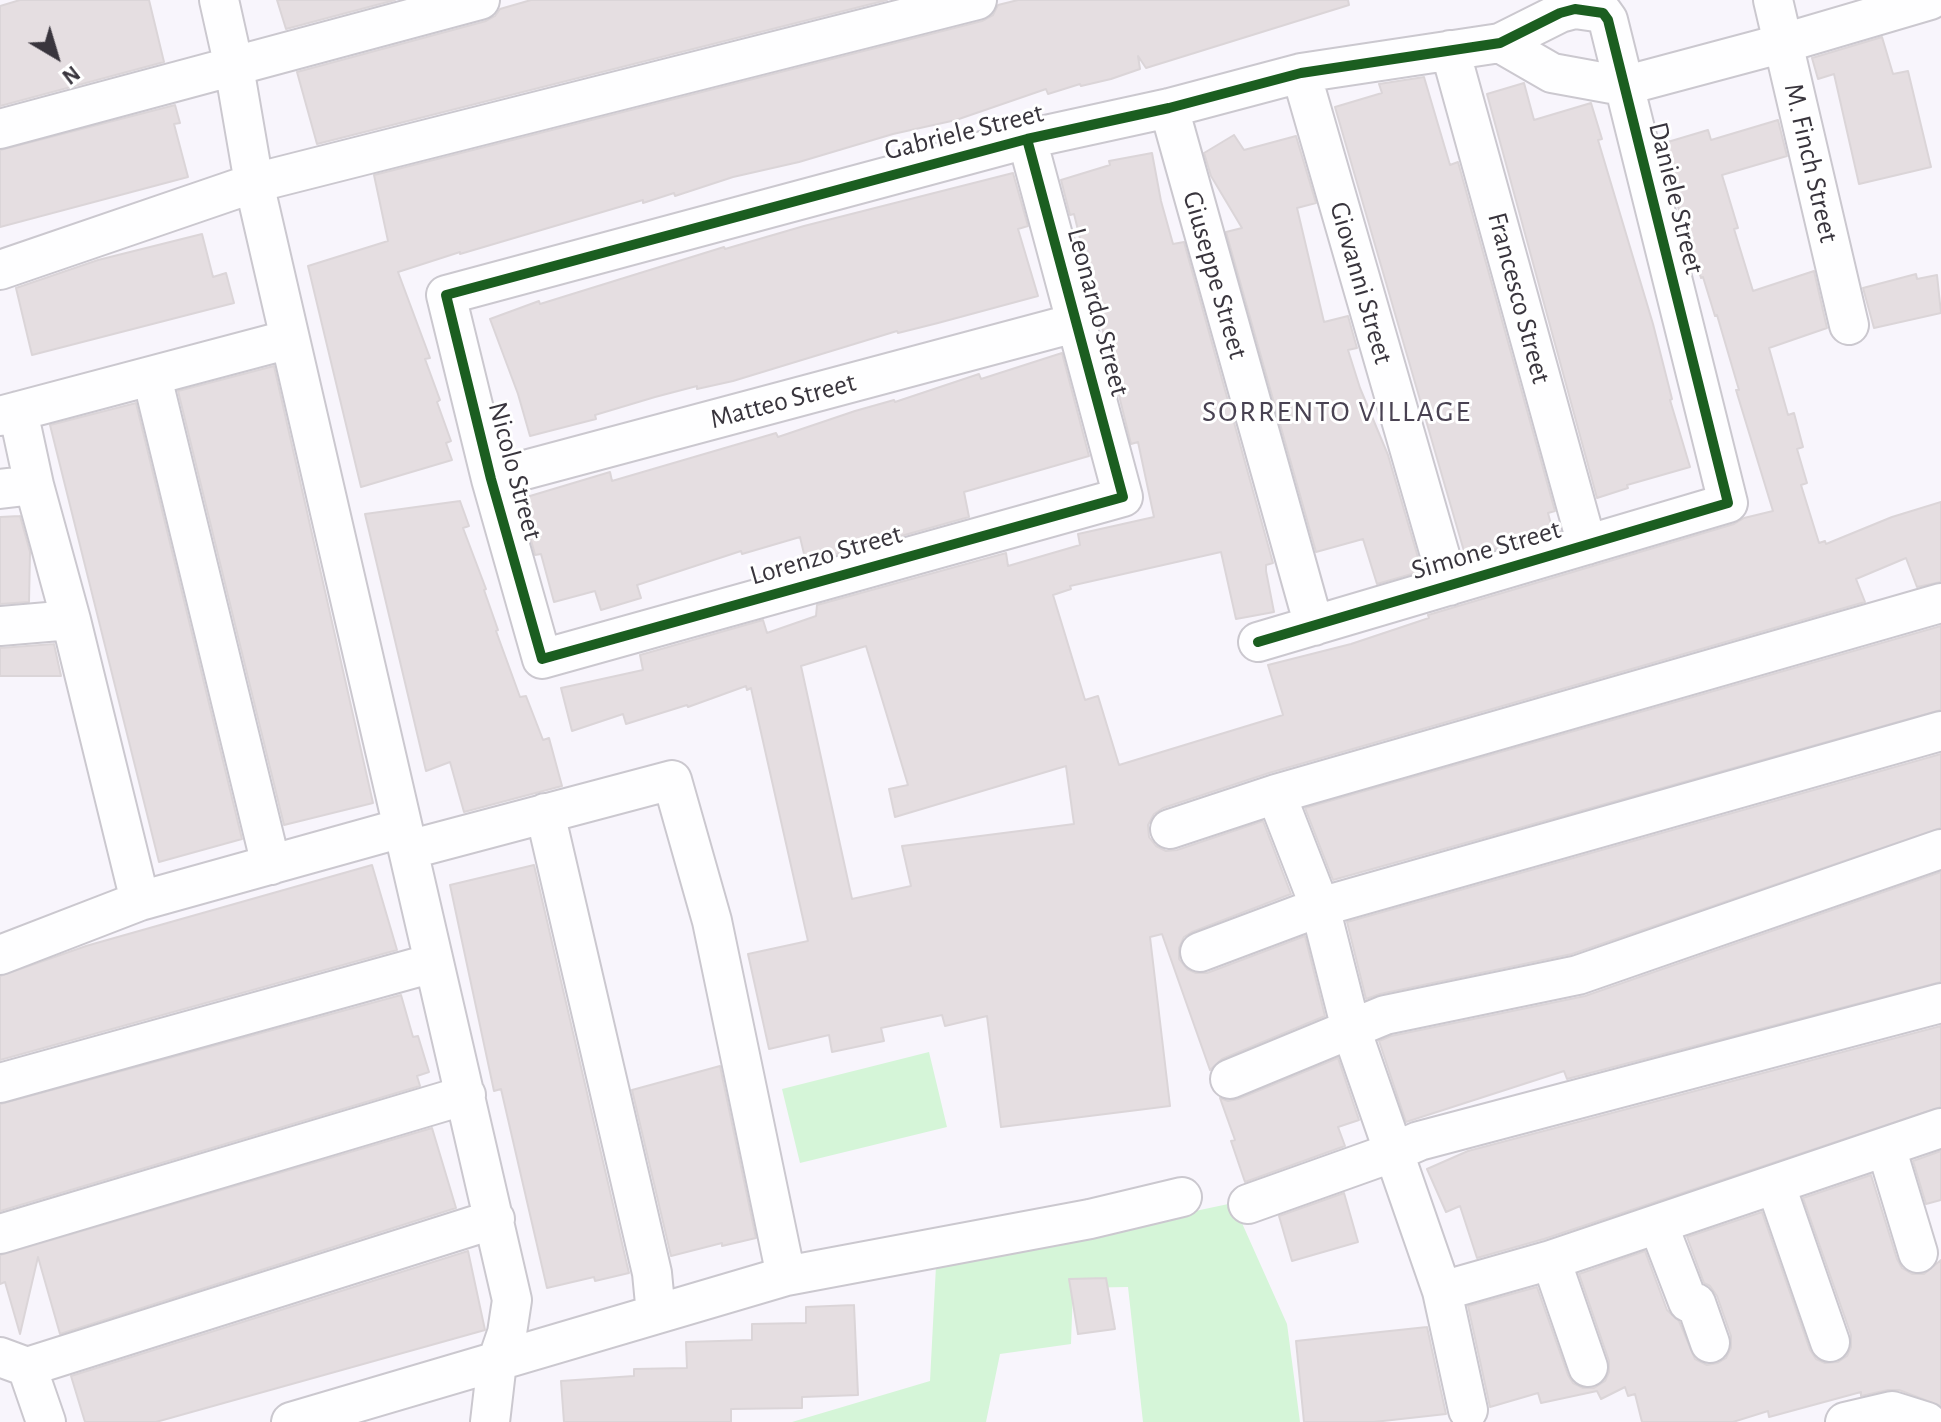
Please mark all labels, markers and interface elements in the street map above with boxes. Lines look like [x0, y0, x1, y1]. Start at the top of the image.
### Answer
north arrow [16, 16, 96, 96]
text: N [58, 62, 84, 88]
street label: M. Finch Street [1776, 80, 1846, 246]
street label: Gabriele Street [881, 96, 1047, 168]
street label: Daniele Street [1641, 119, 1711, 277]
street label: Giuseppe Street [1175, 187, 1255, 363]
street label: Giovanni Street [1322, 198, 1400, 368]
street label: Francesco Street [1480, 209, 1558, 387]
street label: Leonardo Street [1059, 224, 1137, 400]
street label: Matteo Street [706, 365, 860, 437]
district label: SORRENTO VILLAGE [1202, 394, 1472, 430]
street label: Nicolo Street [480, 398, 550, 544]
street label: Simone Street [1407, 513, 1565, 587]
street label: Lorenzo Street [746, 517, 906, 593]

